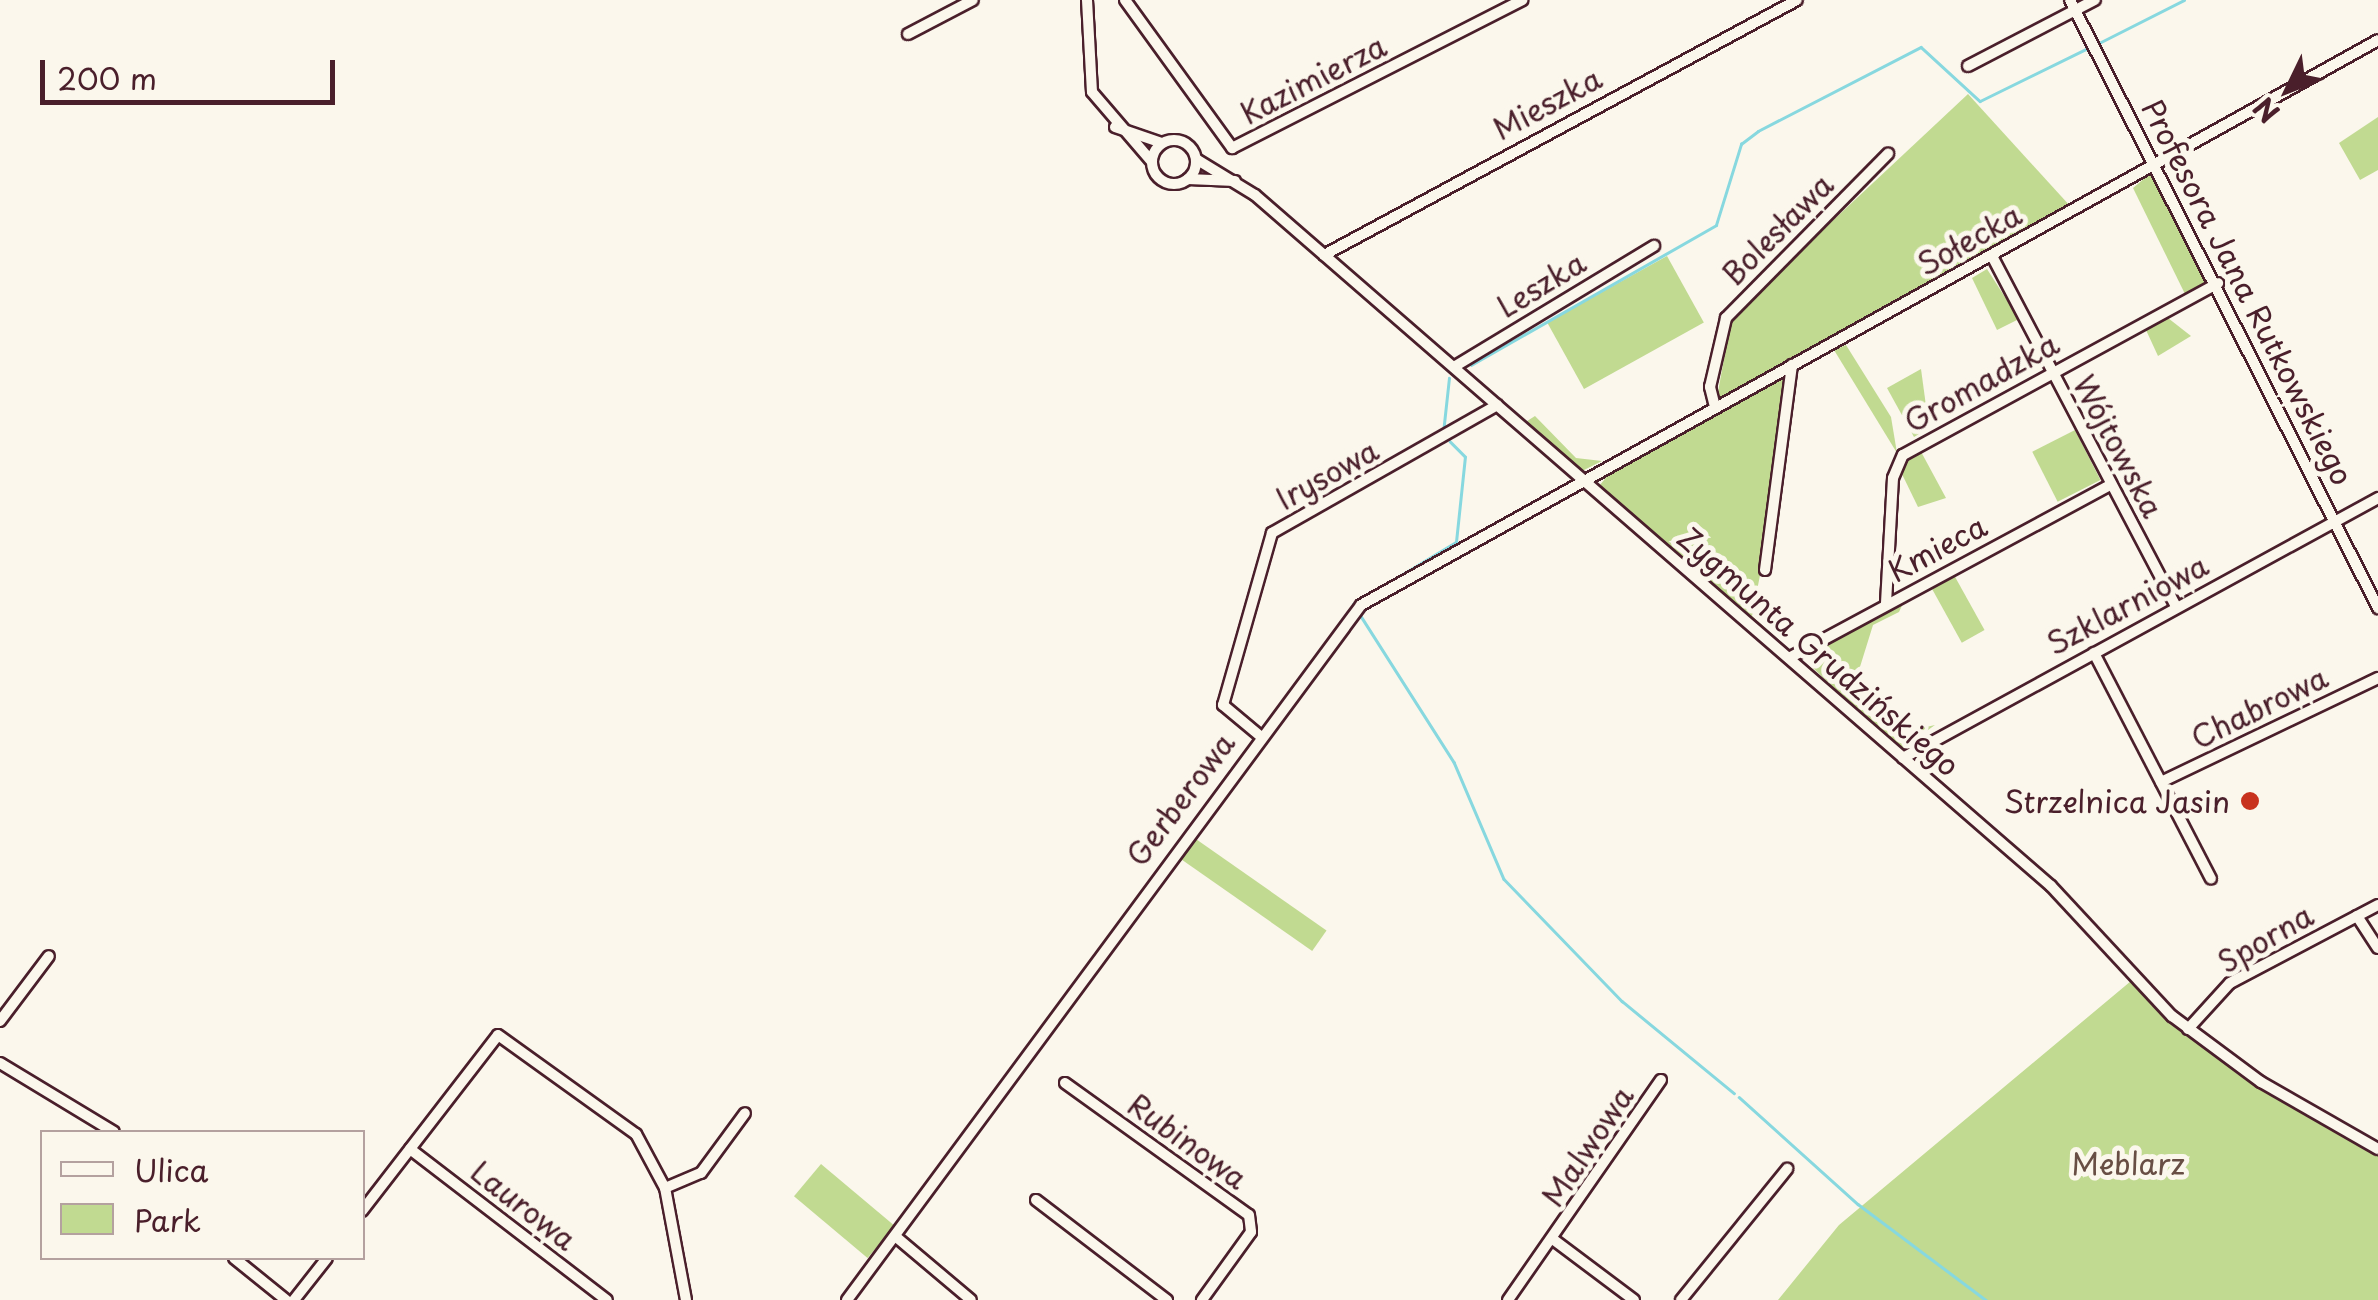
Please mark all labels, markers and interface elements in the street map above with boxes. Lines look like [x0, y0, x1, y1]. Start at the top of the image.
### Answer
street label: Kazimierza [1234, 27, 1392, 131]
scale bar [45, 40, 340, 102]
north arrow [2238, 40, 2338, 140]
text: 200 m [57, 55, 157, 100]
street label: Mieszka [1487, 59, 1607, 147]
text: N [2242, 88, 2289, 134]
street label: Profesora Jana Rutkowskiego [2135, 94, 2361, 490]
street label: Bolesława [1714, 166, 1840, 292]
street label: Sołecka [1911, 196, 2027, 282]
street label: Leszka [1490, 244, 1592, 324]
street label: Gromadzka [1898, 325, 2064, 439]
street label: Wójtowska [2066, 369, 2172, 523]
street label: Irysowa [1270, 431, 1384, 517]
street label: Kmieca [1882, 507, 1992, 589]
street label: Zygmunta Grudzińskiego [1671, 519, 1967, 783]
street label: Szklarniowa [2040, 546, 2214, 662]
street label: Chabrowa [2185, 659, 2333, 755]
street label: Gerberowa [1118, 725, 1242, 873]
place label: Strzelnica Jasin [2002, 783, 2230, 819]
marker: Strzelnica Jasin [2239, 790, 2261, 812]
street label: Sporna [2211, 896, 2319, 980]
street label: Malwowa [1534, 1079, 1640, 1213]
street label: Rubinowa [1121, 1086, 1255, 1196]
legend [40, 1130, 365, 1260]
park label: Meblarz [2071, 1145, 2185, 1181]
text: Ulica [134, 1147, 208, 1192]
street label: Laurowa [464, 1153, 584, 1257]
text: Park [134, 1197, 201, 1242]

